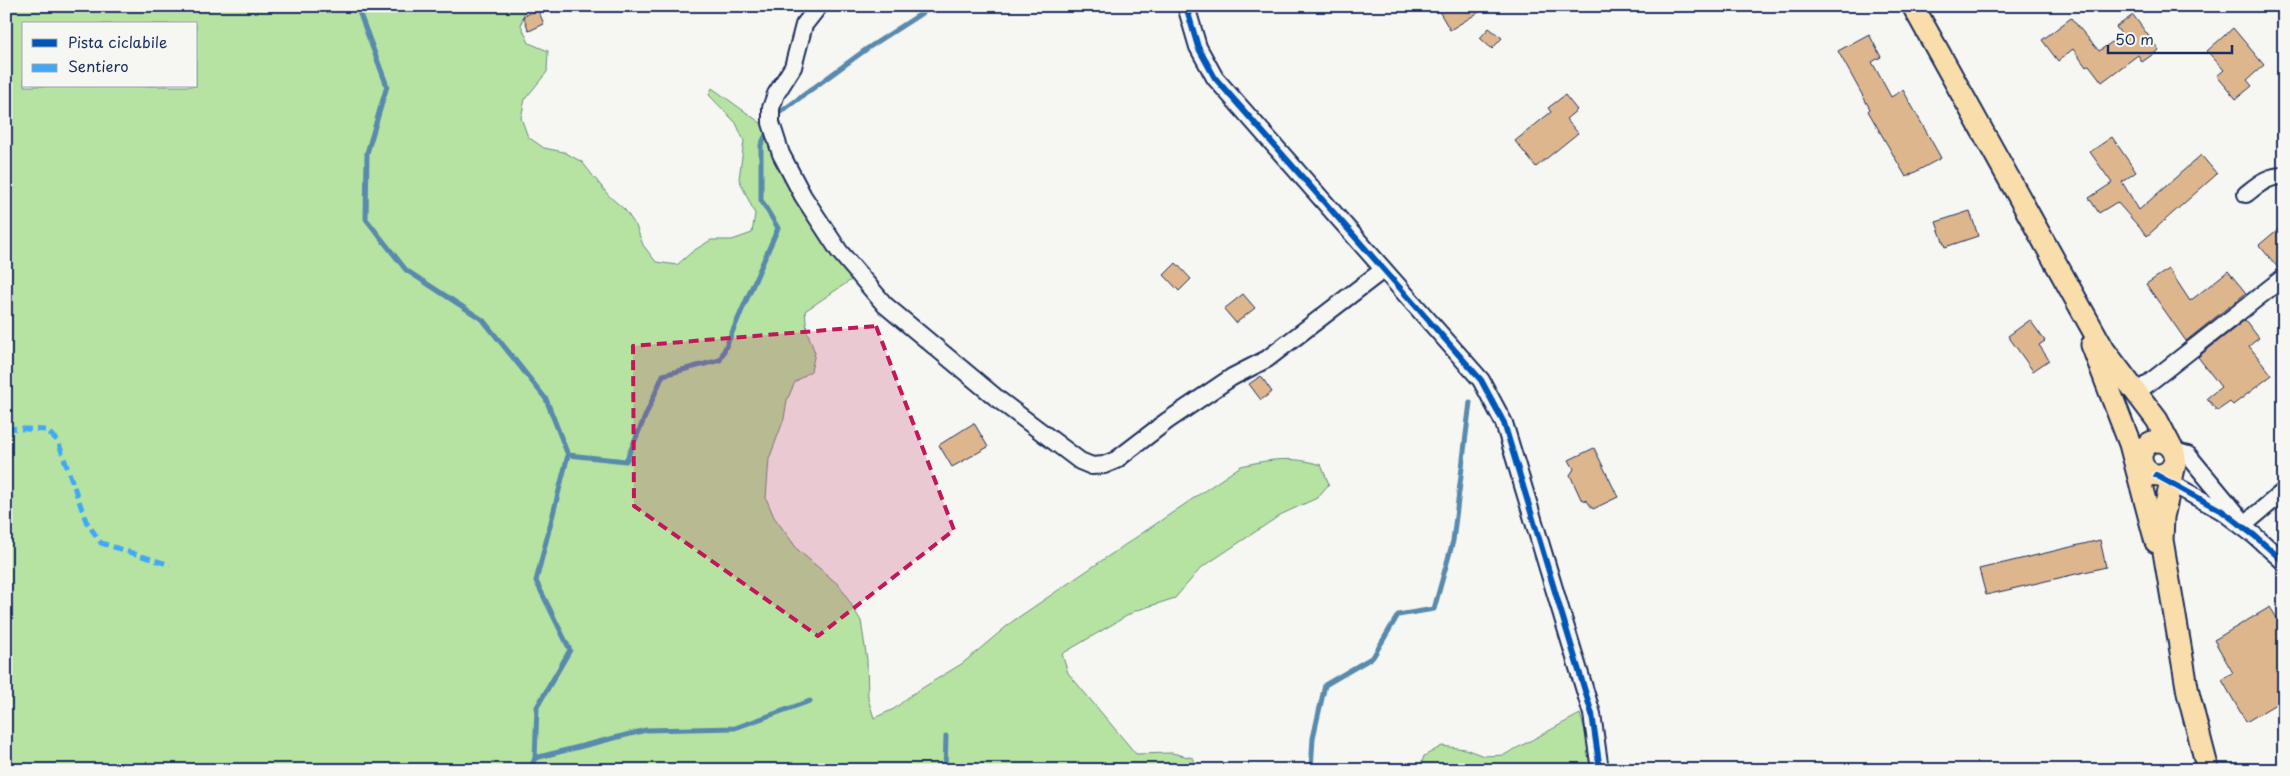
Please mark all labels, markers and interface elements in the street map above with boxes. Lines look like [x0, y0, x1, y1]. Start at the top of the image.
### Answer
legend [22, 22, 198, 88]
scale bar [2108, 22, 2231, 54]
text: 50 m [2115, 27, 2154, 50]
text: Pista ciclabile [68, 30, 167, 53]
text: Sentiero [68, 54, 129, 77]

